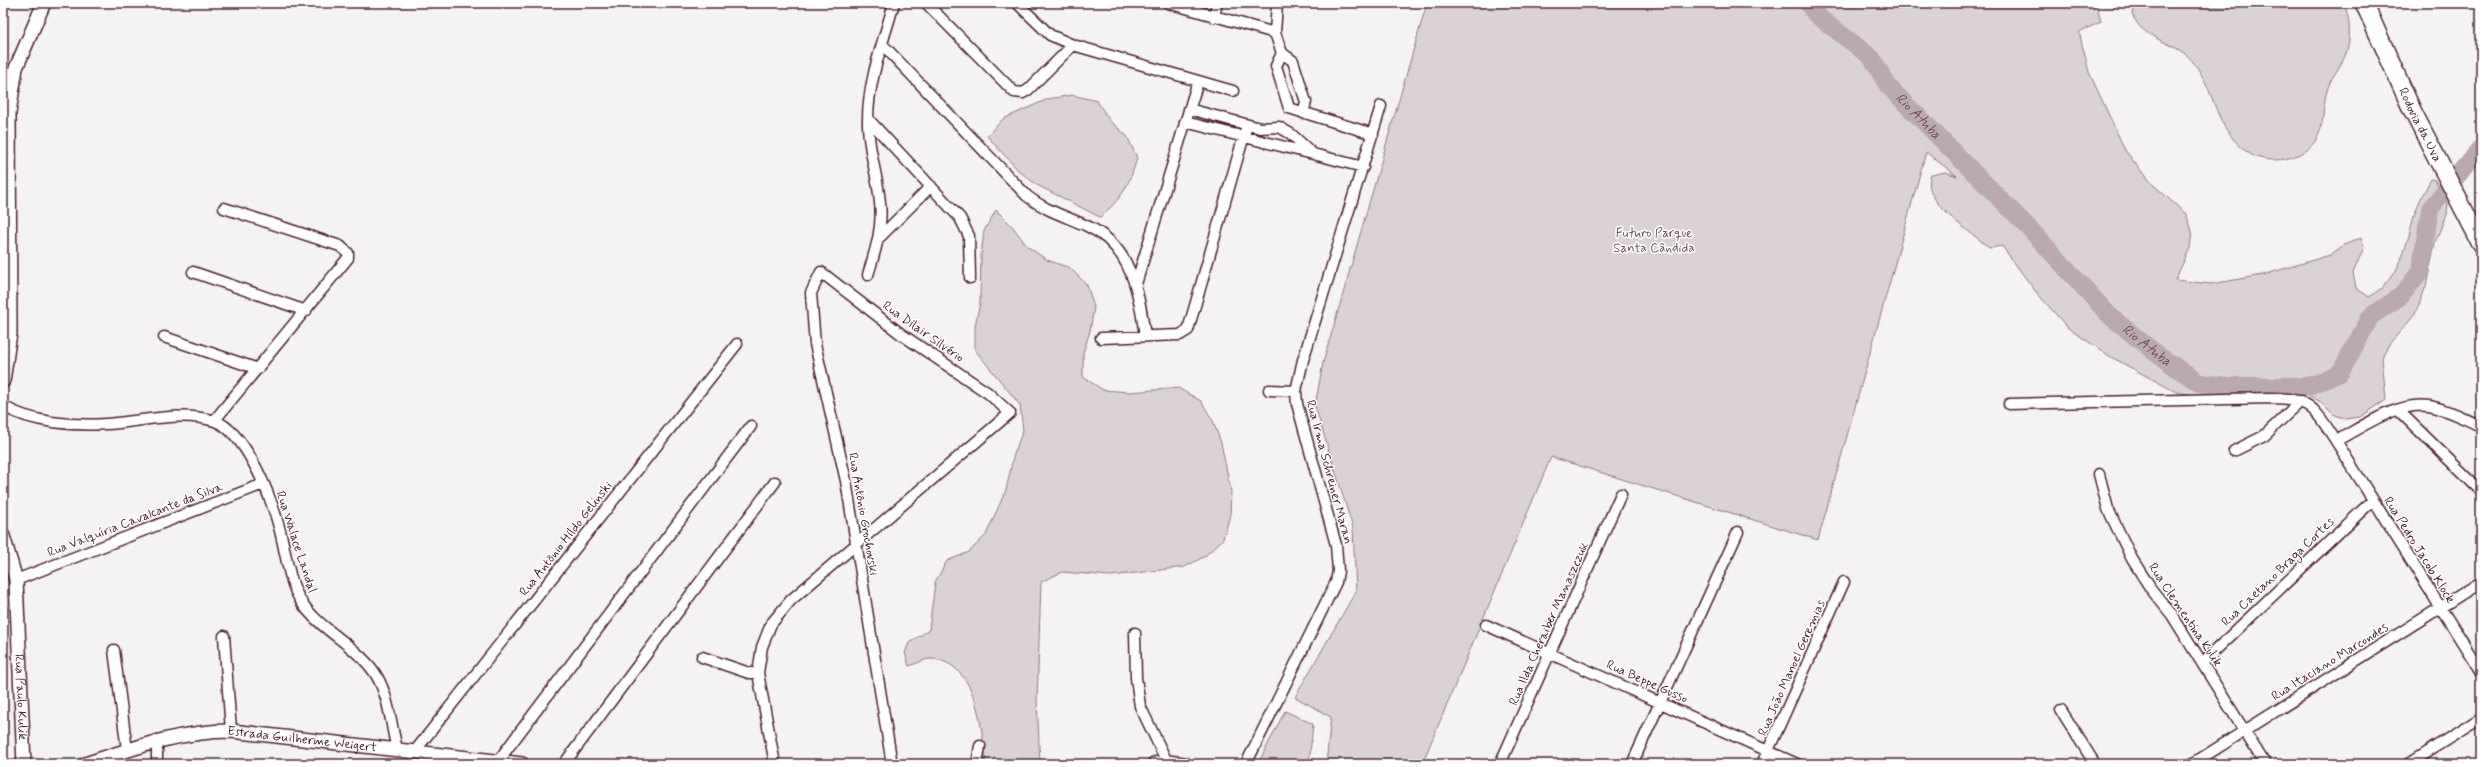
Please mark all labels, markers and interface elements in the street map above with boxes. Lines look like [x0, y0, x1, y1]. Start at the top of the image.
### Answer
street label: Rodovia da Uva [2395, 85, 2446, 165]
water label: Rio Atuba [1891, 89, 1945, 143]
park label: Futuro Parque Santa Cândida [1613, 225, 1695, 257]
street label: Rua Dilair Silvério [879, 298, 967, 366]
water label: Rio Atuba [2118, 320, 2175, 370]
street label: Rua Irma Schreiner Maran [1302, 398, 1356, 546]
street label: Rua Antônio Grochovski [844, 451, 882, 577]
street label: Rua Antônio Hildo Gelinski [516, 478, 616, 600]
street label: Rua Valquíria Cavalcante da Silva [45, 479, 225, 561]
street label: Rua Walace Landal [272, 489, 320, 595]
street label: Rua Pedro Jacob Klock [2379, 494, 2459, 607]
street label: Rua Caetano Braga Cortes [2218, 513, 2339, 631]
street label: Rua Ilda Cheraiber Manaszczuk [1505, 539, 1593, 708]
street label: Rua Clementina Kulik [2144, 560, 2226, 670]
street label: Rua João Manoel Geremias [1754, 597, 1830, 739]
street label: Rua Itaciano Marcondes [2268, 619, 2392, 705]
street label: Rua Paulo Kulik [11, 654, 31, 741]
street label: Rua Beppe Gusso [1603, 656, 1691, 708]
street label: Estrada Guilherme Weigert [227, 722, 378, 756]

